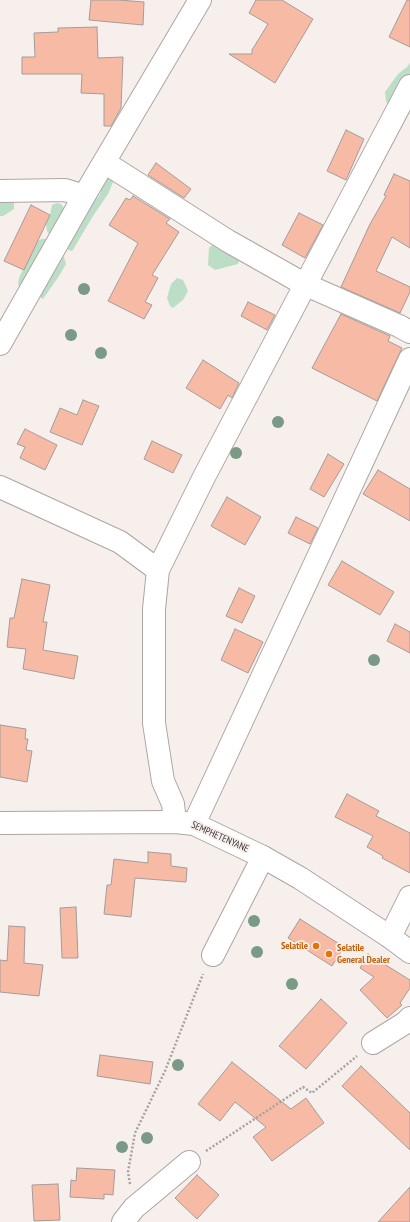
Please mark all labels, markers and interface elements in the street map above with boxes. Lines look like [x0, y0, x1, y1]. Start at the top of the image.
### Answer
street label: SEMPHETENYANE [189, 819, 251, 855]
place label: Selatile [281, 940, 308, 952]
marker: Selatile [311, 941, 321, 951]
place label: Selatile General Dealer [337, 942, 390, 966]
marker: Selatile General Dealer [324, 949, 334, 959]

